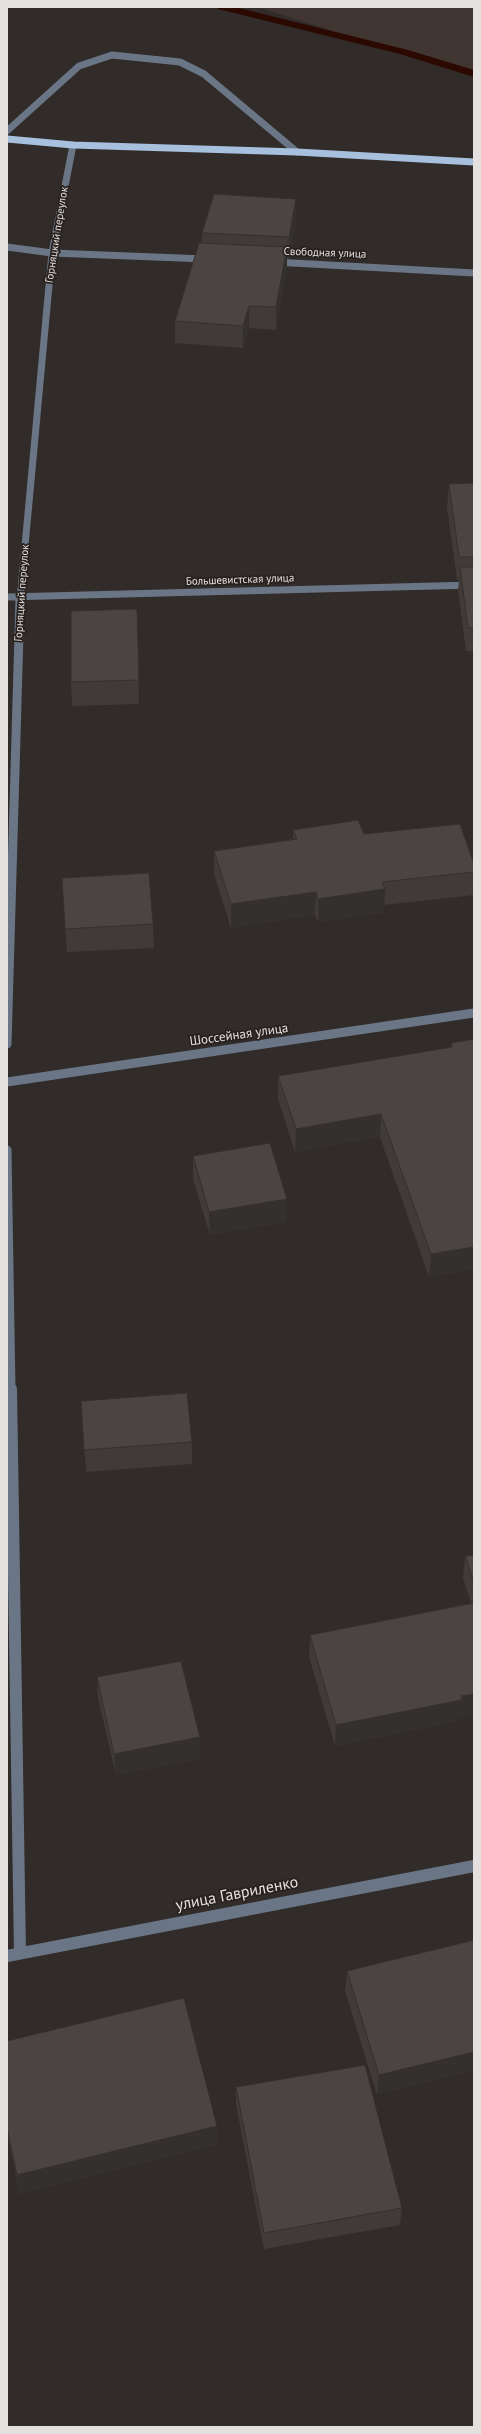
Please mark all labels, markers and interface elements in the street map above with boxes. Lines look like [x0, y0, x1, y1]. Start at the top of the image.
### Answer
street label: Горняцкий переулок [43, 186, 71, 284]
street label: Свободная улица [283, 245, 367, 261]
street label: Горняцкий переулок [12, 544, 32, 642]
street label: Большевистская улица [186, 572, 294, 588]
street label: Шоссейная улица [189, 1020, 289, 1050]
street label: улица Гавриленко [174, 1873, 300, 1915]

